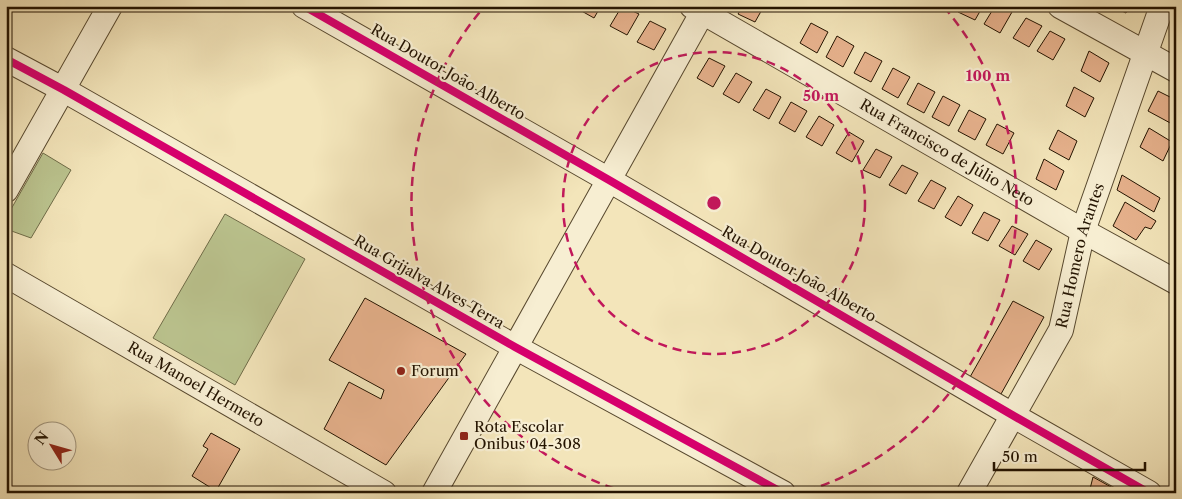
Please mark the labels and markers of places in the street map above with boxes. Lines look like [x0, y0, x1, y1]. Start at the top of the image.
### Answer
centre of rings [705, 194, 723, 212]
place label: Forum [411, 361, 459, 380]
marker: Forum [395, 365, 407, 377]
place label: Rota Escolar Onibus 04-308 [474, 417, 581, 453]
marker: Rota Escolar Onibus 04-308 [458, 430, 470, 442]

